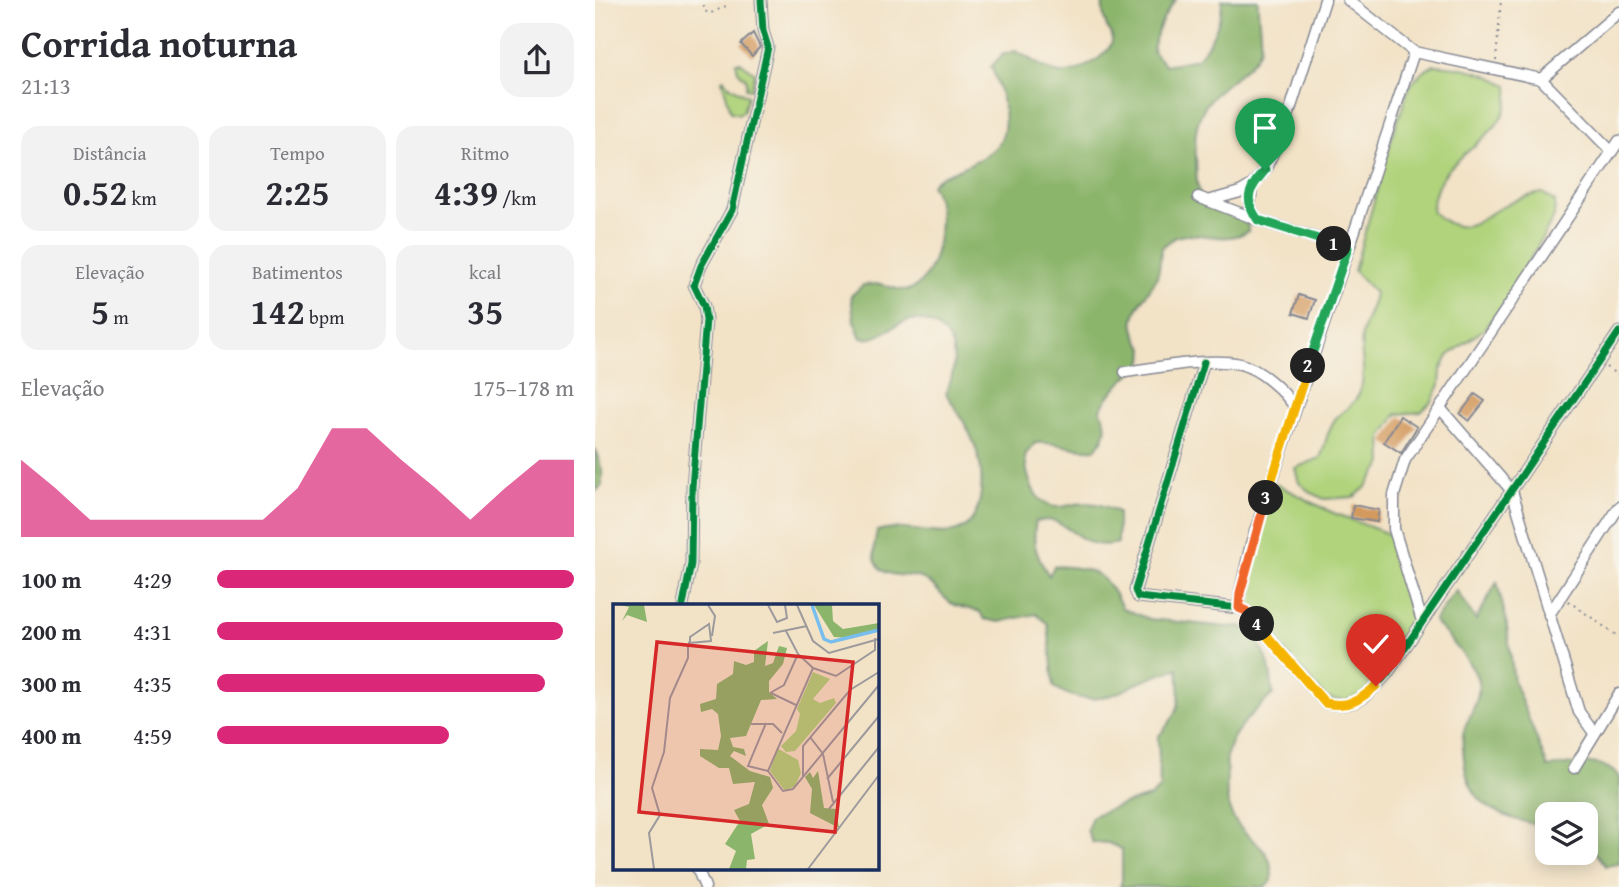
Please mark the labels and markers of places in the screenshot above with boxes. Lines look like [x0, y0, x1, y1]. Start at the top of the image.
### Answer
pin [1235, 98, 1295, 170]
pin: 1 [1317, 226, 1351, 262]
pin: 2 [1291, 348, 1325, 384]
pin: 3 [1249, 480, 1283, 516]
pin: 4 [1239, 606, 1275, 642]
pin [1346, 614, 1406, 686]

